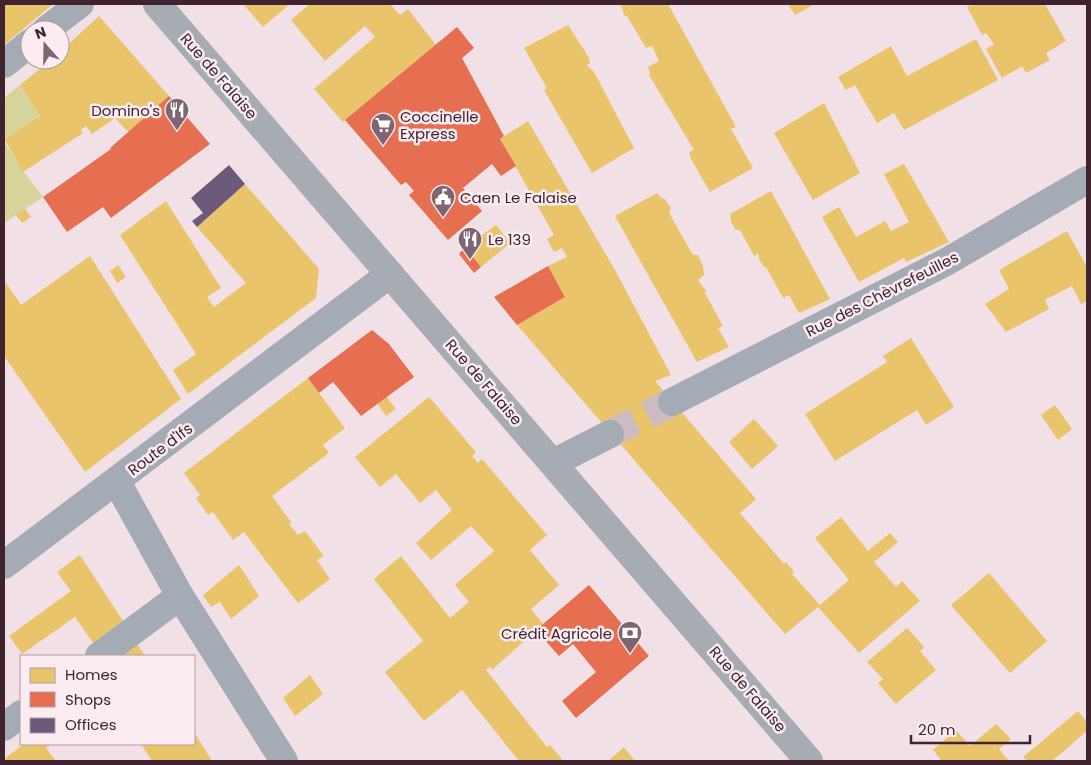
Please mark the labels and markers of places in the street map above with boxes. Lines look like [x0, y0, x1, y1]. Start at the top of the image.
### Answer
restaurant icon: Domino's [164, 97, 190, 131]
place label: Domino's [91, 100, 160, 121]
place label: Coccinelle Express [400, 106, 479, 144]
supermarket icon: Coccinelle Express [370, 112, 396, 146]
public building icon: Caen Le Falaise [430, 184, 456, 218]
place label: Caen Le Falaise [460, 187, 577, 208]
restaurant icon: Le 139 [457, 226, 483, 260]
place label: Le 139 [488, 229, 531, 250]
bank icon: Crédit Agricole [617, 620, 643, 654]
place label: Crédit Agricole [501, 623, 612, 644]

